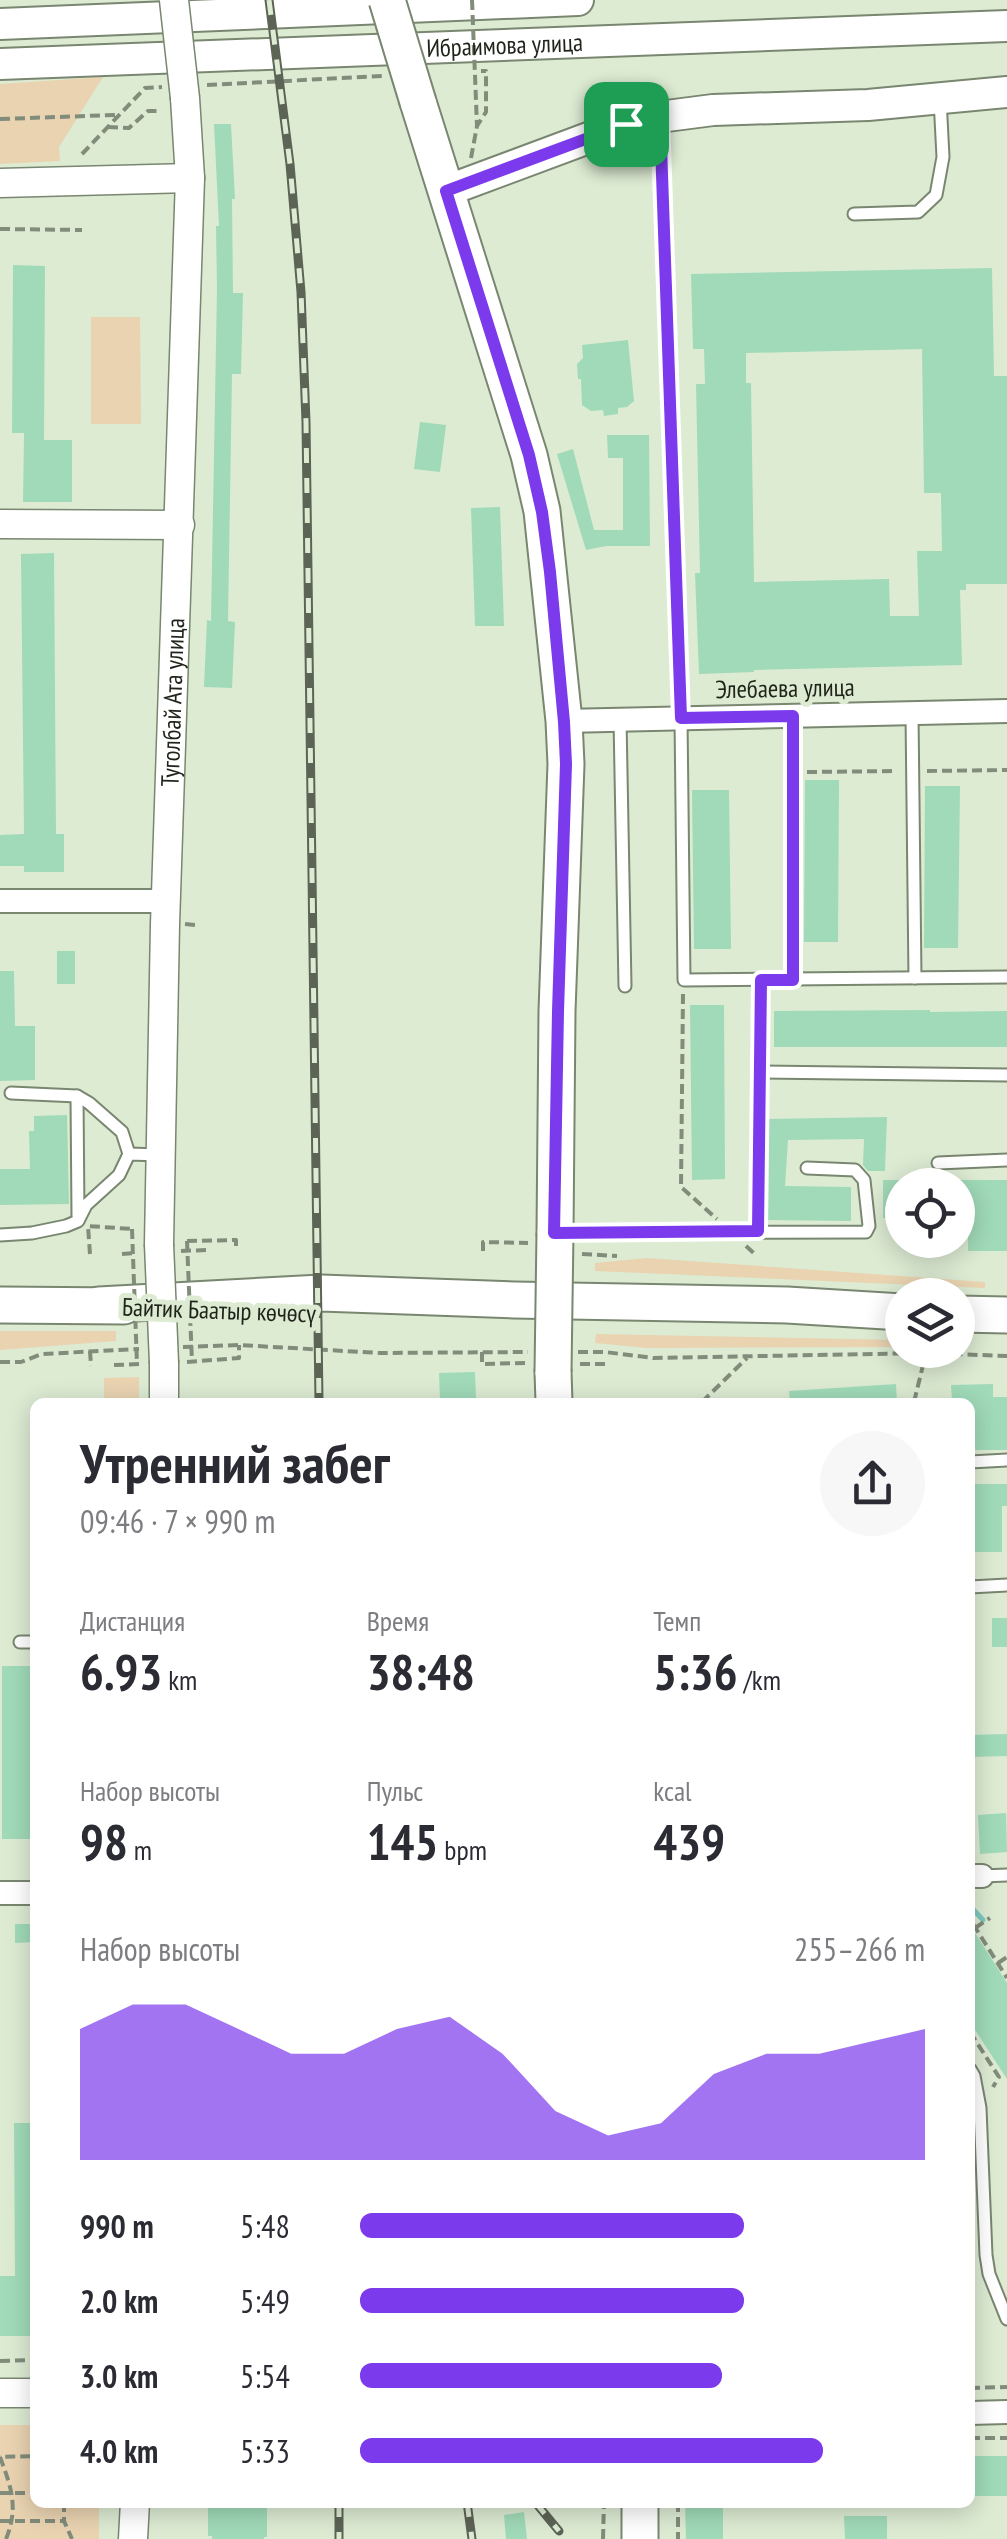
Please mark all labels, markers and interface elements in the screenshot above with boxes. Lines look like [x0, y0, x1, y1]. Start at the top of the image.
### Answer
street label: Ибраимова улица [426, 26, 584, 64]
pin [584, 82, 669, 167]
icon: arrive [599, 97, 654, 152]
street label: Туголбай Ата улица [154, 617, 191, 787]
street label: Элебаева улица [715, 671, 855, 705]
map controls [885, 1168, 975, 1368]
button: locate [885, 1168, 975, 1258]
button: layers [885, 1278, 975, 1368]
street label: Байтик Баатыр көчөсү [121, 1291, 317, 1329]
text: Утренний забег [80, 1427, 390, 1498]
button: share [820, 1431, 925, 1536]
text: 09:46 · 7 × 990 m [80, 1500, 275, 1542]
text: Дистанция [80, 1602, 185, 1639]
text: Время [367, 1602, 429, 1639]
text: Темп [653, 1602, 701, 1639]
text: 6.93 [80, 1639, 162, 1704]
text: 38:48 [367, 1639, 475, 1704]
text: 5:36 [653, 1639, 738, 1704]
text: km [162, 1661, 197, 1698]
text: /km [738, 1661, 781, 1698]
text: Набор высоты [80, 1772, 220, 1809]
text: Пульс [367, 1772, 423, 1809]
text: kcal [653, 1772, 692, 1809]
text: 98 [80, 1809, 128, 1874]
text: 145 [367, 1809, 438, 1874]
text: 439 [653, 1809, 725, 1874]
text: m [128, 1831, 152, 1868]
text: bpm [438, 1831, 487, 1868]
text: Набор высоты [80, 1928, 240, 1970]
text: 255–266 m [794, 1928, 925, 1970]
text: 990 m [80, 2205, 154, 2247]
text: 5:48 [240, 2205, 290, 2247]
text: 2.0 km [80, 2280, 158, 2322]
text: 5:49 [240, 2280, 290, 2322]
text: 3.0 km [80, 2355, 158, 2397]
text: 5:54 [240, 2355, 290, 2397]
text: 4.0 km [80, 2430, 158, 2472]
text: 5:33 [240, 2430, 290, 2472]

